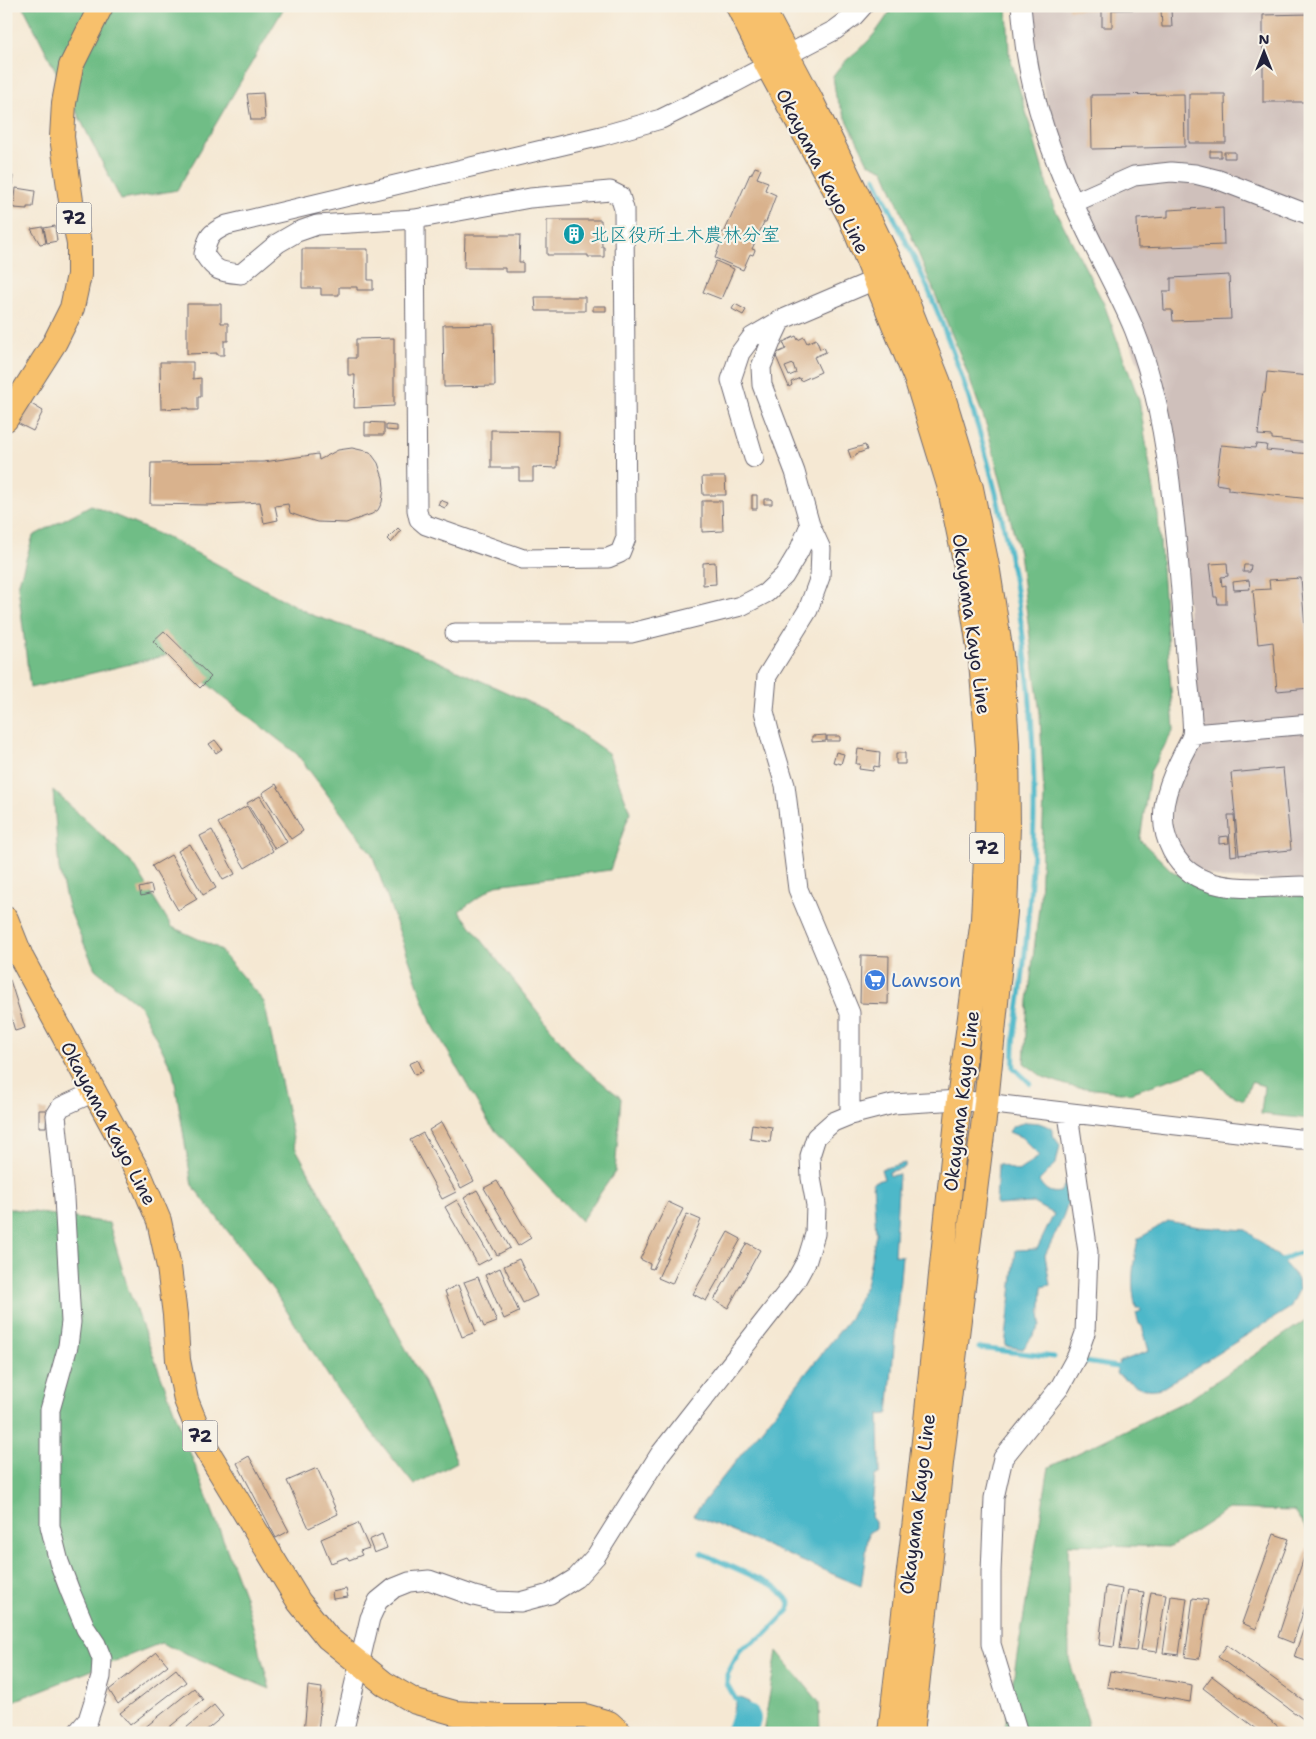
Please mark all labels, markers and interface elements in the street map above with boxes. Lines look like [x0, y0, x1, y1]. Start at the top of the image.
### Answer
north arrow [1238, 28, 1288, 78]
text: N [1258, 30, 1270, 48]
street label: Okayama Kayo Line [770, 84, 875, 258]
road number: 72 [56, 202, 92, 234]
building icon: 北区役所土木農林分室 [562, 222, 586, 246]
place label: 北区役所土木農林分室 [590, 222, 780, 247]
street label: Okayama Kayo Line [946, 532, 997, 716]
road number: 72 [970, 832, 1004, 864]
supermarket icon: Lawson [863, 968, 887, 992]
place label: Lawson [891, 968, 961, 993]
street label: Okayama Kayo Line [938, 1009, 985, 1193]
street label: Okayama Kayo Line [55, 1037, 162, 1209]
street label: Okayama Kayo Line [894, 1412, 941, 1596]
road number: 72 [182, 1420, 218, 1452]

